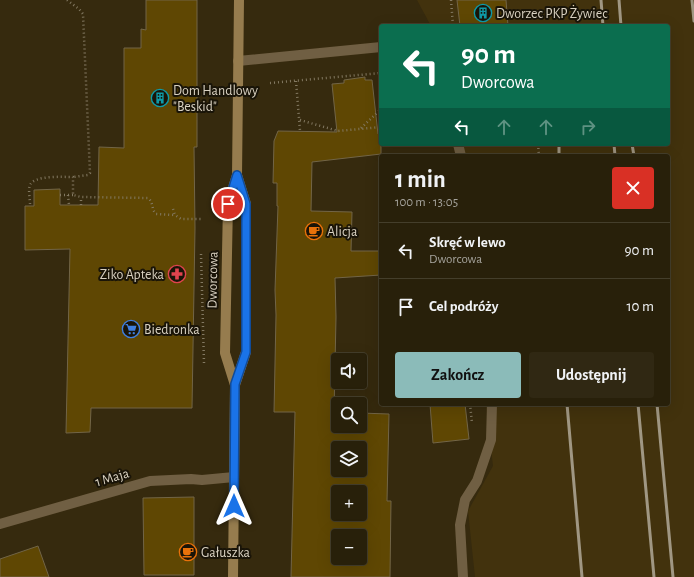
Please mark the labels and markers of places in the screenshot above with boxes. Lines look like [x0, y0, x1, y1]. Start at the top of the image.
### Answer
building icon: Dworzec PKP Żywiec [473, 3, 493, 23]
place label: Dworzec PKP Żywiec [496, 4, 608, 21]
place label: Dom Handlowy "Beskid" [173, 84, 258, 114]
building icon: Dom Handlowy "Beskid" [150, 88, 170, 108]
pin [211, 187, 245, 221]
cafe icon: Alicja [304, 221, 324, 241]
place label: Alicja [327, 225, 358, 239]
pharmacy icon: Ziko Apteka [167, 264, 187, 284]
place label: Ziko Apteka [100, 268, 165, 282]
supermarket icon: Biedronka [121, 319, 141, 339]
place label: Biedronka [144, 323, 200, 337]
cafe icon: Gałuszka [178, 542, 198, 562]
place label: Gałuszka [201, 546, 251, 560]

